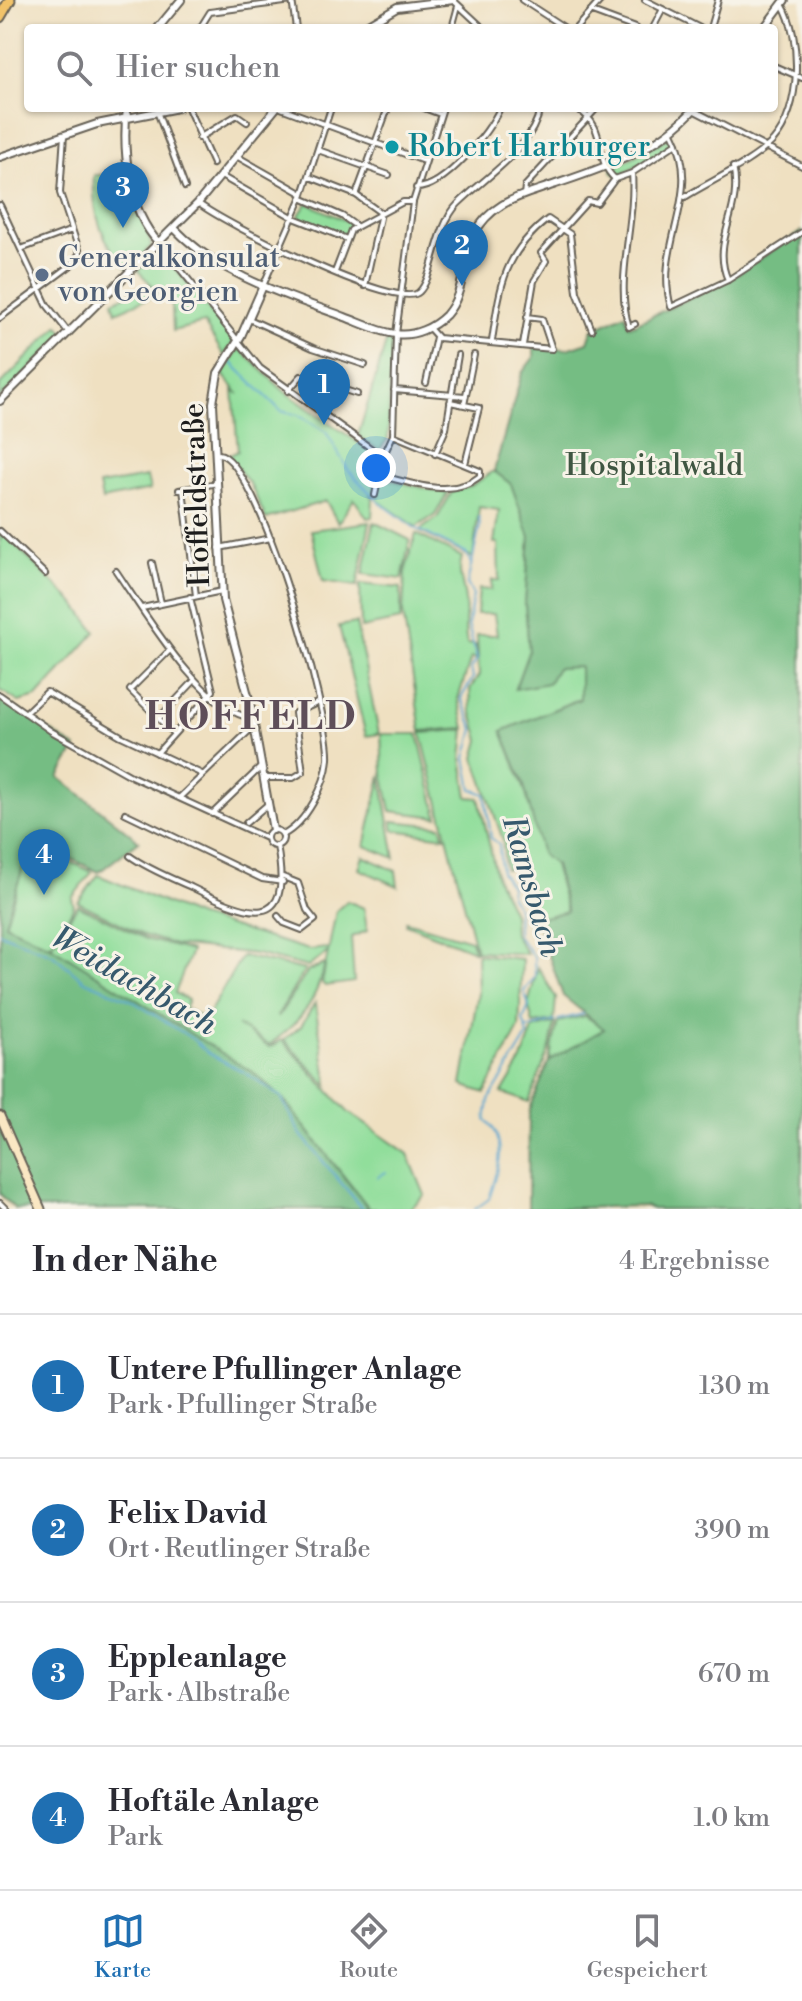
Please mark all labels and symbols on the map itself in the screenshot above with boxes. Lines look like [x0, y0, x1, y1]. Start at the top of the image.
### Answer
place label: Robert Harburger [408, 128, 650, 166]
marker: Robert Harburger [383, 138, 401, 156]
pin: 3 [97, 162, 149, 228]
pin: 2 [436, 220, 488, 286]
place label: Generalkonsulat von Georgien [57, 239, 281, 311]
marker: Generalkonsulat von Georgien [33, 266, 51, 284]
pin: 1 [298, 359, 350, 425]
street label: Hoffeldstraße [175, 402, 219, 588]
park label: Hospitalwald [565, 447, 743, 485]
your location [356, 448, 396, 488]
district label: HOFFELD [145, 694, 357, 741]
water label: Ramsbach [493, 810, 571, 961]
pin: 4 [18, 829, 70, 895]
water label: Weidachbach [44, 918, 224, 1045]

